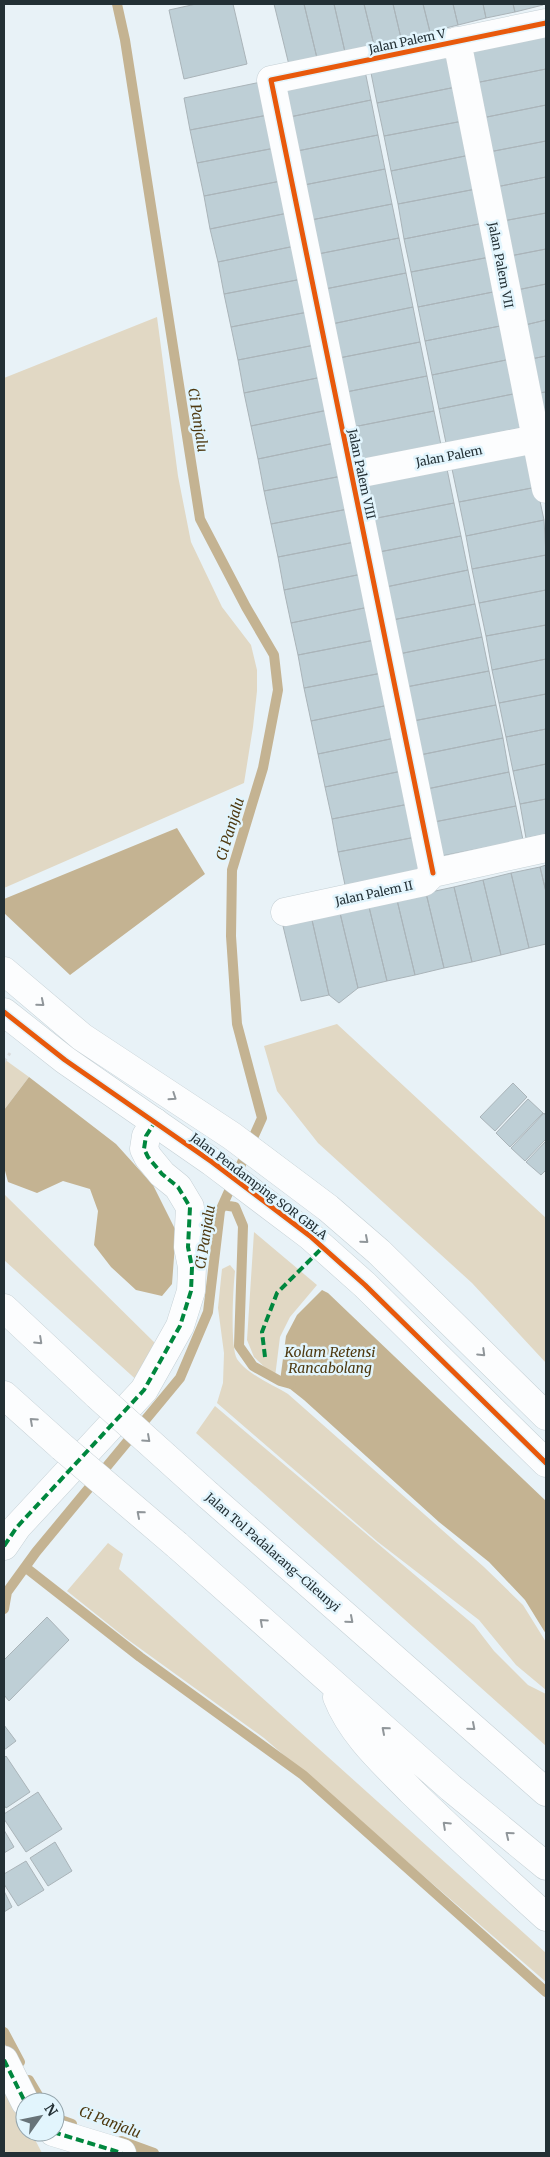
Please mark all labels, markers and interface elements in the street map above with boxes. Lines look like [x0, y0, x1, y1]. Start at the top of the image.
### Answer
street label: Jalan Palem V [366, 25, 448, 57]
street label: Jalan Palem VII [485, 220, 517, 309]
water label: Ci Panjalu [184, 387, 212, 453]
street label: Jalan Palem VIII [345, 427, 379, 521]
street label: Jalan Palem [413, 442, 484, 470]
water label: Ci Panjalu [212, 795, 248, 863]
street label: Jalan Palem II [333, 877, 414, 909]
one-way arrow [36, 997, 45, 1006]
one-way arrow [167, 1091, 177, 1100]
street label: Jalan Pendamping SOR GBLA [187, 1129, 331, 1243]
water label: Ci Panjalu [191, 1204, 219, 1270]
one-way arrow [359, 1234, 368, 1243]
one-way arrow [34, 1335, 43, 1344]
water label: Kolam Retensi Rancabolang [284, 1343, 376, 1377]
one-way arrow [476, 1347, 485, 1356]
one-way arrow [29, 1418, 38, 1427]
one-way arrow [141, 1433, 150, 1442]
street label: Jalan Tol Padalarang–Cileunyi [202, 1489, 343, 1615]
one-way arrow [136, 1510, 145, 1519]
one-way arrow [344, 1614, 353, 1623]
one-way arrow [259, 1619, 268, 1628]
one-way arrow [466, 1721, 475, 1730]
one-way arrow [381, 1727, 390, 1736]
one-way arrow [443, 1822, 452, 1831]
one-way arrow [505, 1832, 514, 1841]
north arrow [15, 2092, 65, 2142]
text: N [40, 2100, 61, 2119]
water label: Ci Panjalu [77, 2102, 143, 2142]

